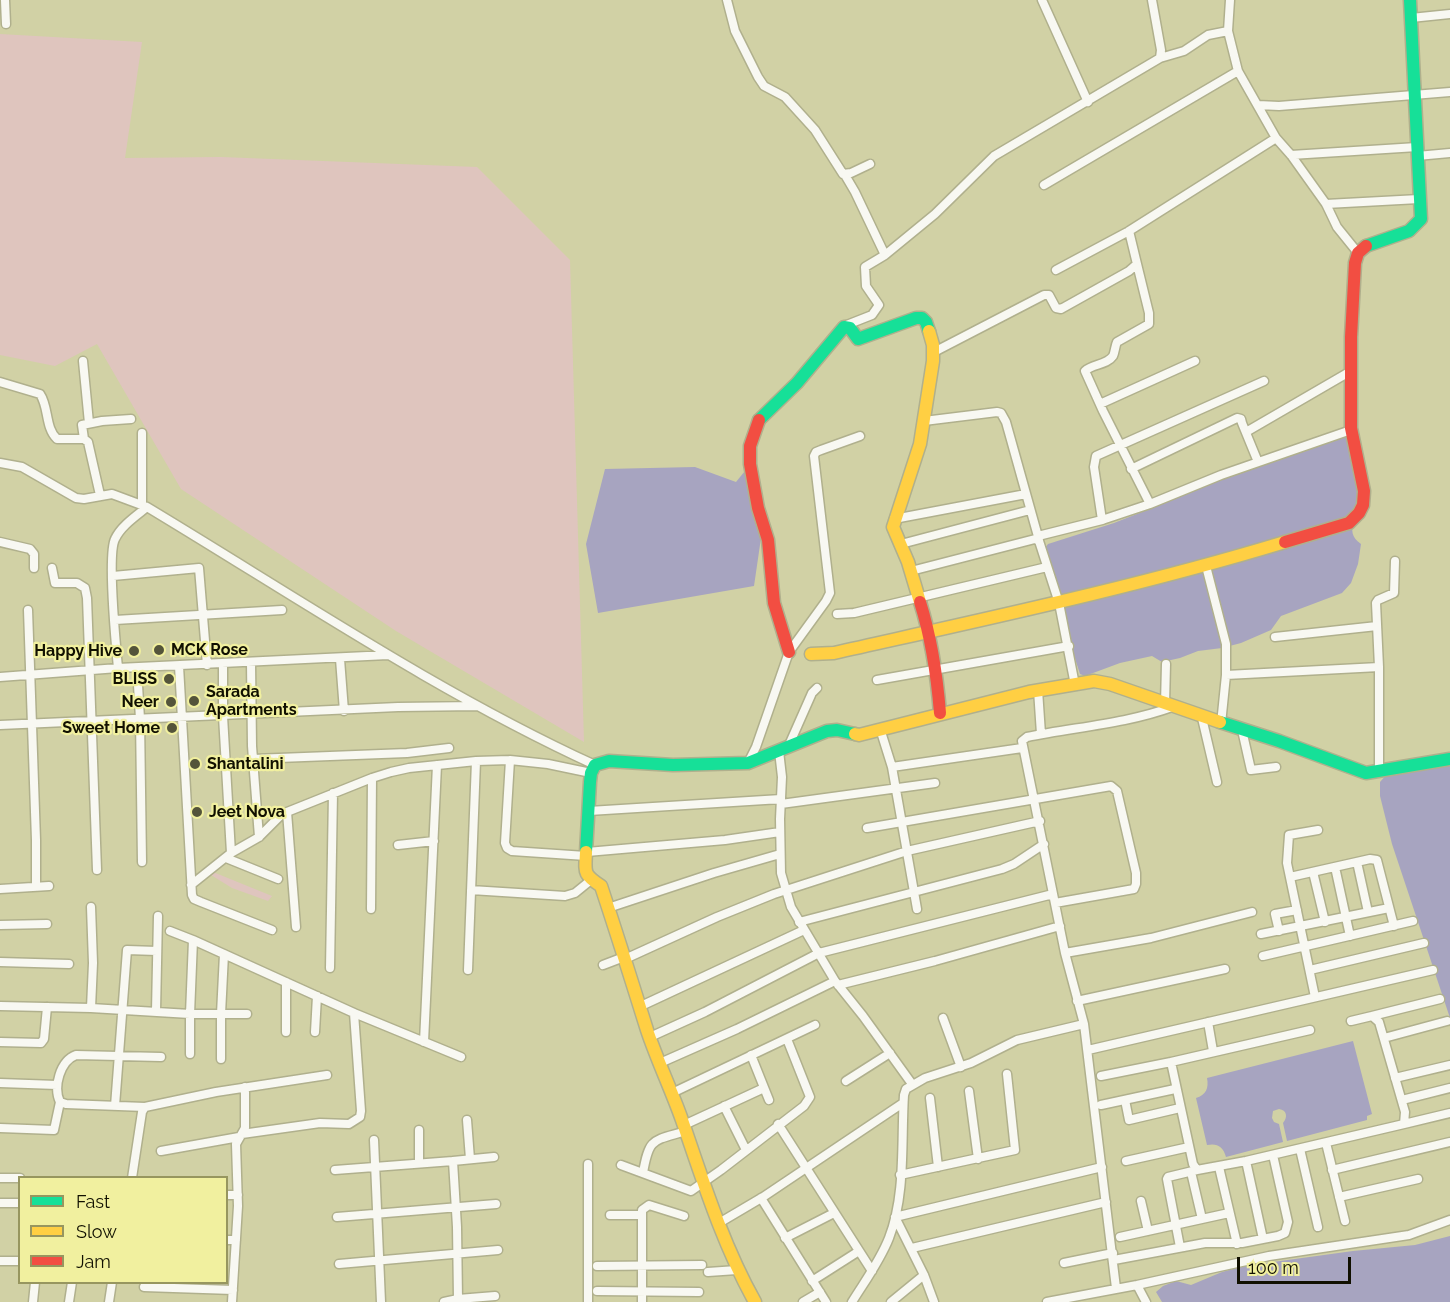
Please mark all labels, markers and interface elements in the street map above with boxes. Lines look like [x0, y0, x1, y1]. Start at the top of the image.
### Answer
place label: MCK Rose [171, 640, 248, 660]
place label: Happy Hive [34, 641, 122, 661]
marker: MCK Rose [152, 643, 166, 657]
marker: Happy Hive [127, 644, 141, 658]
place label: BLISS [113, 669, 157, 689]
marker: BLISS [162, 672, 176, 686]
place label: Sarada Apartments [206, 682, 297, 720]
place label: Neer [122, 692, 159, 712]
marker: Sarada Apartments [187, 694, 201, 708]
marker: Neer [164, 695, 178, 709]
place label: Sweet Home [62, 718, 160, 738]
marker: Sweet Home [165, 721, 179, 735]
place label: Shantalini [207, 754, 283, 774]
marker: Shantalini [188, 757, 202, 771]
place label: Jeet Nova [209, 802, 285, 822]
marker: Jeet Nova [190, 805, 204, 819]
legend [18, 1176, 228, 1284]
text: Fast [76, 1191, 110, 1212]
text: Slow [76, 1221, 117, 1242]
scale bar [1240, 1245, 1354, 1283]
text: Jam [76, 1251, 111, 1272]
text: 100 m [1248, 1257, 1299, 1278]

